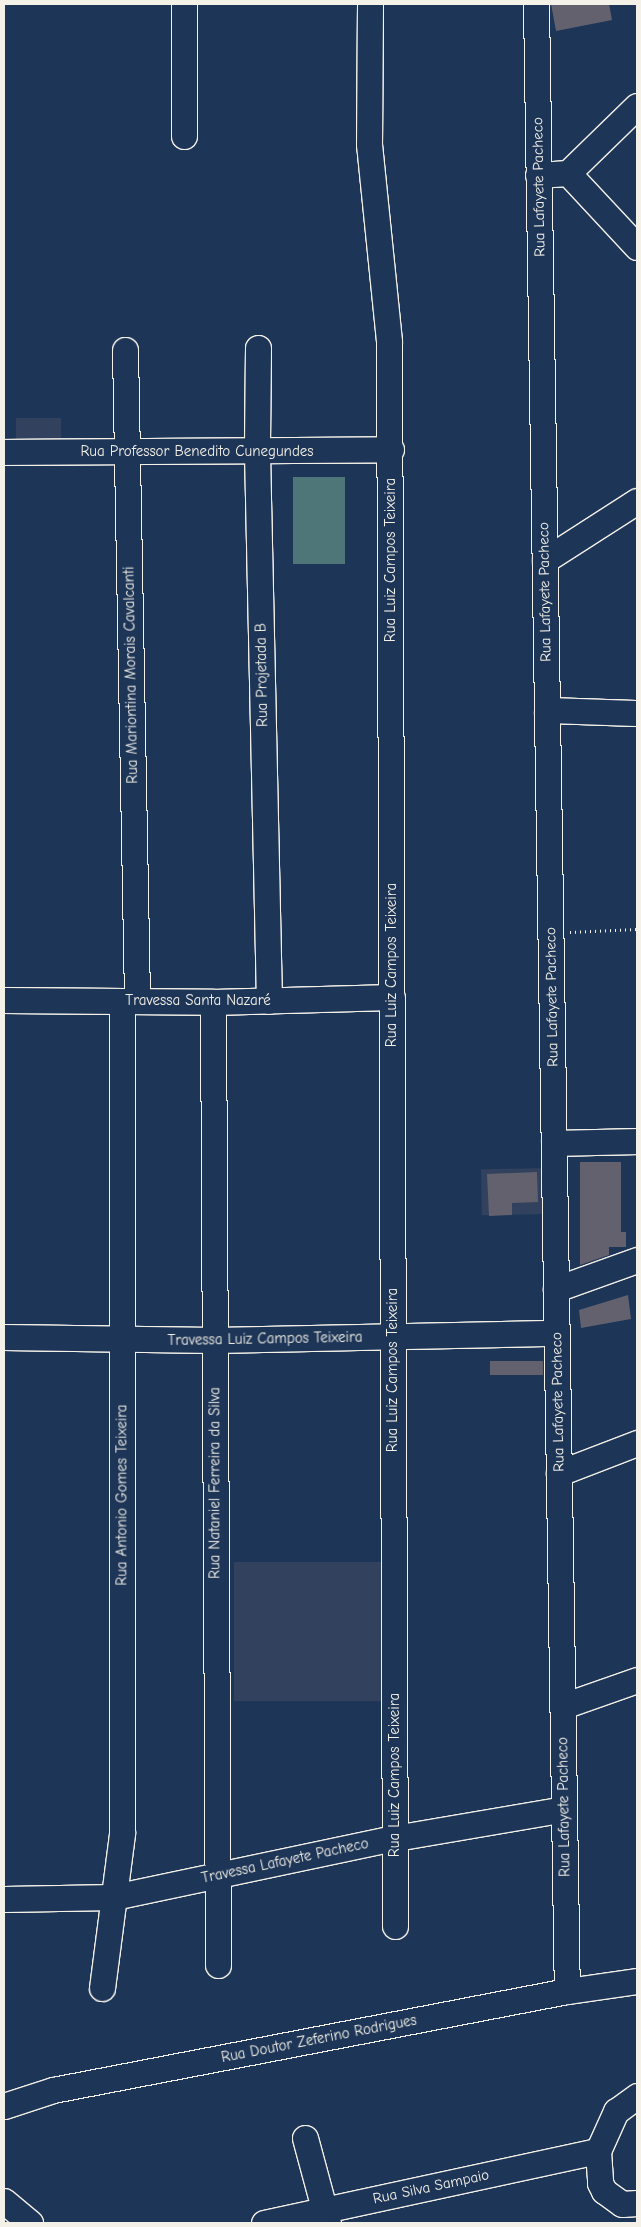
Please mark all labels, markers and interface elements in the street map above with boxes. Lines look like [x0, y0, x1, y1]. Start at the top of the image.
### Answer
street label: Rua Lafayete Pacheco [529, 117, 549, 257]
street label: Rua Professor Benedito Cunegundes [80, 443, 314, 461]
street label: Rua Luiz Campos Teixeira [382, 478, 400, 642]
street label: Rua Lafayete Pacheco [535, 522, 555, 662]
street label: Rua Mariontina Morais Cavalcanti [120, 566, 142, 784]
street label: Rua Projetada B [252, 623, 272, 727]
street label: Rua Luiz Campos Teixeira [383, 883, 401, 1047]
street label: Rua Lafayete Pacheco [542, 927, 562, 1067]
street label: Travessa Santa Nazaré [125, 992, 271, 1010]
street label: Rua Luiz Campos Teixeira [384, 1288, 402, 1452]
street label: Travessa Luiz Campos Teixeira [167, 1328, 363, 1350]
street label: Rua Lafayete Pacheco [548, 1332, 568, 1472]
street label: Rua Nataniel Ferreira da Silva [206, 1387, 224, 1579]
street label: Rua Antonio Gomes Teixeira [113, 1404, 131, 1586]
street label: Rua Luiz Campos Teixeira [386, 1693, 404, 1857]
street label: Rua Lafayete Pacheco [554, 1737, 574, 1877]
street label: Travessa Lafayete Pacheco [200, 1834, 370, 1888]
street label: Rua Doutor Zeferino Rodrigues [220, 2011, 418, 2067]
street label: Rua Silva Sampaio [371, 2166, 491, 2208]

